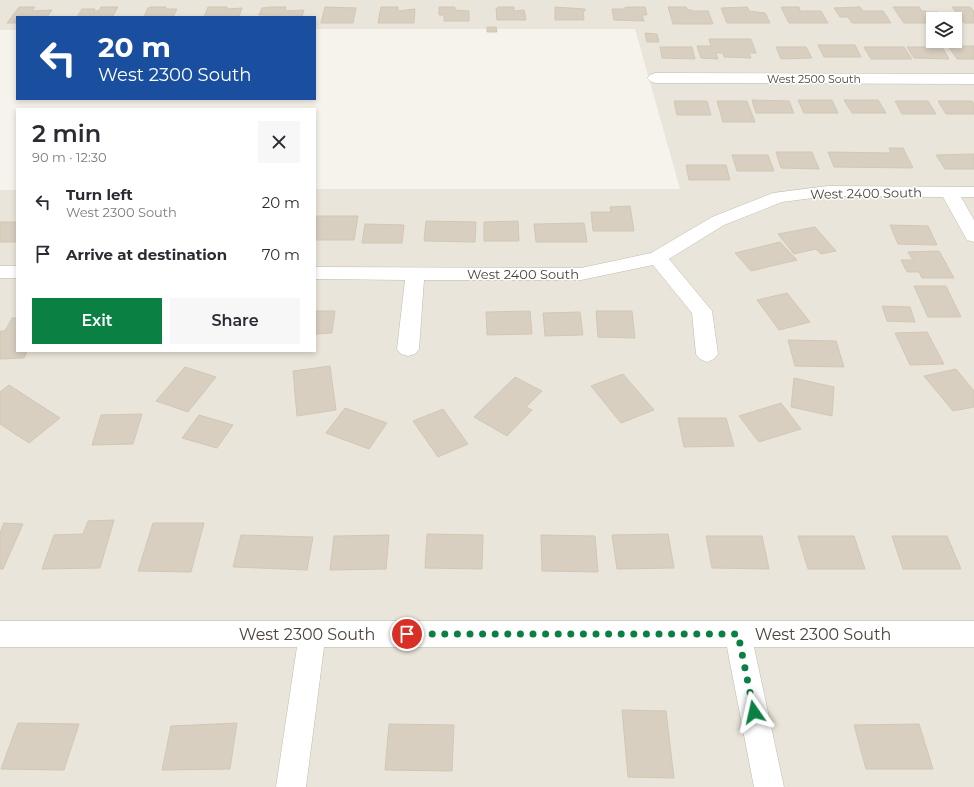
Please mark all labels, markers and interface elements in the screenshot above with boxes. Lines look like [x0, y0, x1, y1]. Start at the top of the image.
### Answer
map controls [926, 12, 962, 48]
button: layers [926, 12, 962, 48]
text: 20 m [98, 30, 171, 64]
icon: left [32, 32, 84, 84]
text: West 2300 South [98, 64, 252, 86]
street label: West 2500 South [767, 72, 861, 86]
text: 2 min [32, 119, 101, 148]
button: close [258, 121, 300, 163]
text: 90 m · 12:30 [32, 149, 107, 165]
street label: West 2400 South [810, 184, 922, 202]
text: Turn left [66, 185, 133, 204]
icon: left [32, 191, 54, 213]
text: 20 m [262, 193, 300, 212]
text: West 2300 South [66, 204, 177, 220]
icon: arrive [32, 243, 54, 265]
text: Arrive at destination [66, 245, 227, 264]
text: 70 m [262, 245, 300, 264]
street label: West 2400 South [467, 266, 579, 282]
button: Exit [32, 298, 162, 344]
button: Share [170, 298, 300, 344]
pin [390, 617, 424, 651]
icon: arrive [396, 623, 418, 645]
street label: West 2300 South [239, 625, 375, 644]
street label: West 2300 South [755, 625, 891, 644]
position arrow [733, 691, 775, 733]

